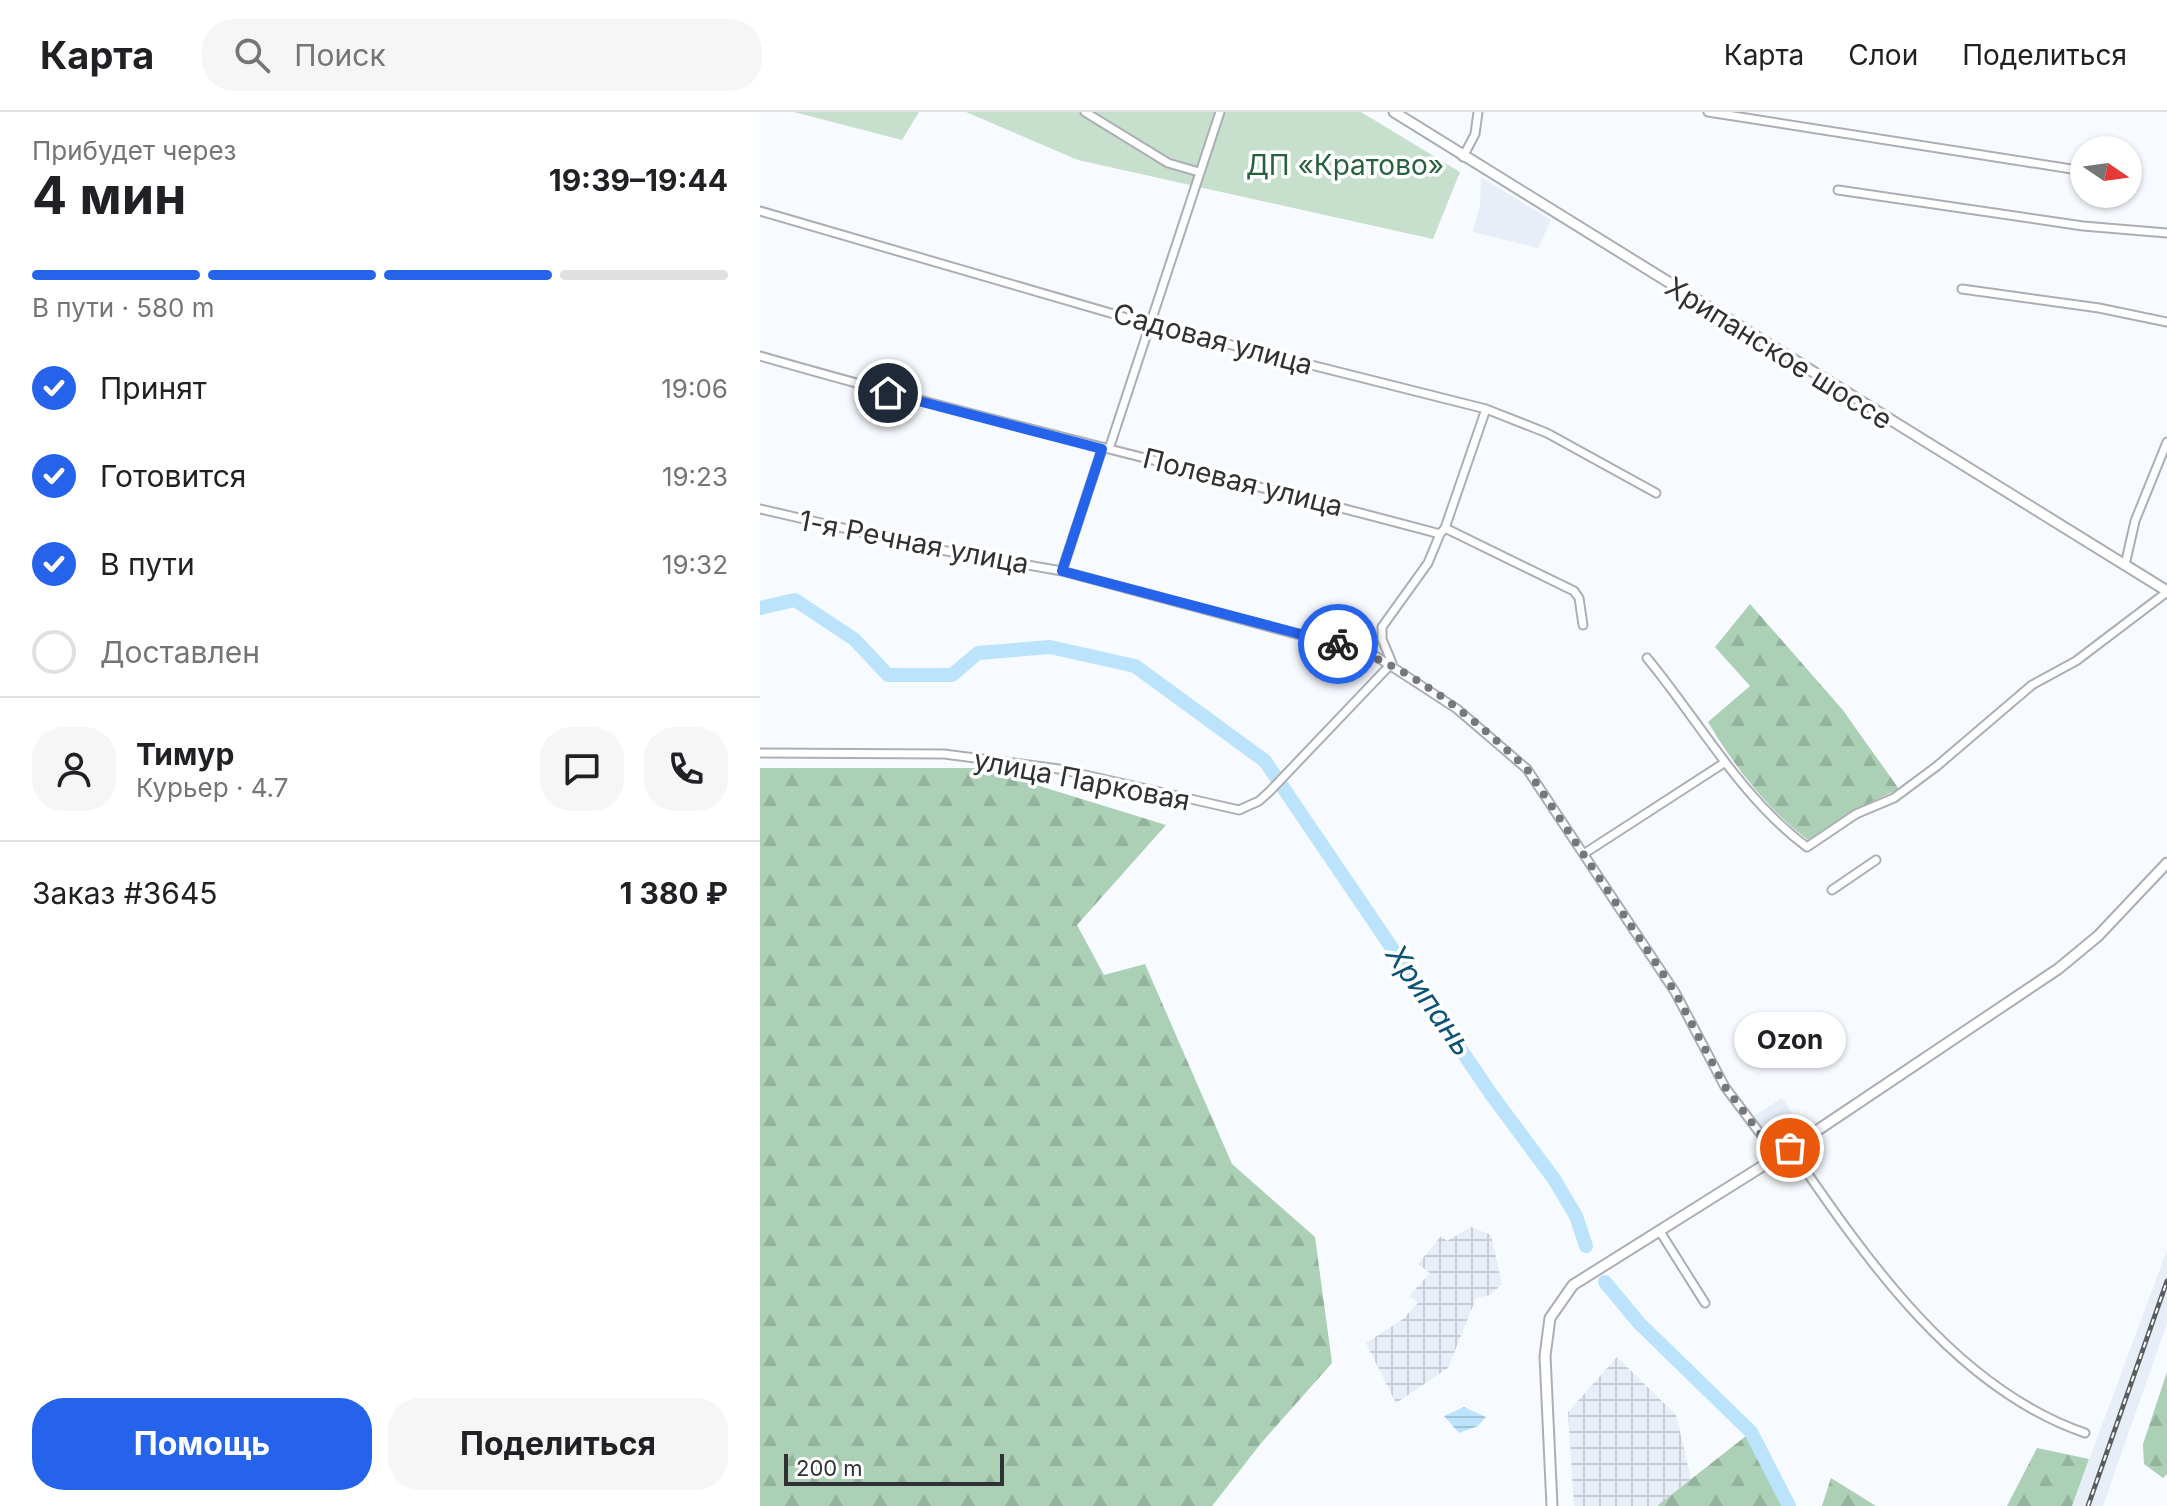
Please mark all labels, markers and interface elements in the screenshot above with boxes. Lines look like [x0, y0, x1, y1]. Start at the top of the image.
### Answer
search box [202, 19, 762, 91]
text: Карта [40, 32, 154, 78]
icon: search [230, 33, 274, 77]
text: Поиск [294, 37, 386, 73]
text: Карта [1724, 38, 1804, 72]
text: Слои [1848, 38, 1918, 72]
text: Поделиться [1962, 38, 2127, 72]
text: Прибудет через [32, 135, 236, 166]
north arrow [2070, 136, 2142, 208]
map controls [2070, 136, 2142, 208]
park label: ДП «Кратово» [1246, 148, 1444, 182]
text: 19:39–19:44 [549, 162, 728, 198]
text: 4 мин [32, 164, 186, 227]
street label: Хрипанское шоссе [1659, 269, 1899, 437]
text: В пути · 580 m [32, 292, 215, 323]
street label: Садовая улица [1110, 296, 1316, 382]
pin [854, 359, 922, 427]
icon: check [32, 366, 76, 410]
text: Принят [100, 370, 207, 406]
icon: home [866, 371, 910, 415]
text: 19:06 [661, 373, 728, 404]
street label: Полевая улица [1140, 441, 1346, 523]
icon: check [32, 454, 76, 498]
text: Готовится [100, 458, 246, 494]
text: 19:23 [662, 461, 728, 492]
street label: 1-я Речная улица [796, 503, 1032, 581]
icon: check [32, 542, 76, 586]
text: В пути [100, 546, 195, 582]
text: 19:32 [662, 549, 728, 580]
courier [1298, 604, 1378, 684]
icon: bike [1316, 622, 1360, 666]
text: Доставлен [100, 634, 260, 670]
button: person [32, 727, 116, 811]
button: chat [540, 727, 624, 811]
button: phone [644, 727, 728, 811]
text: Тимур [136, 736, 234, 772]
street label: улица Парковая [971, 742, 1193, 818]
text: Курьер · 4.7 [136, 772, 288, 803]
text: Заказ #3645 [32, 875, 218, 911]
text: 1 380 ₽ [619, 875, 728, 911]
water label: Хрипань [1378, 937, 1481, 1062]
callout: Ozon [1734, 1012, 1846, 1068]
text: Ozon [1757, 1024, 1823, 1055]
pin [1756, 1114, 1824, 1182]
icon: bag [1768, 1126, 1812, 1170]
button: Помощь [32, 1398, 372, 1490]
button: Поделиться [388, 1398, 728, 1490]
scale bar [784, 1450, 1004, 1486]
text: 200 m [796, 1455, 863, 1481]

